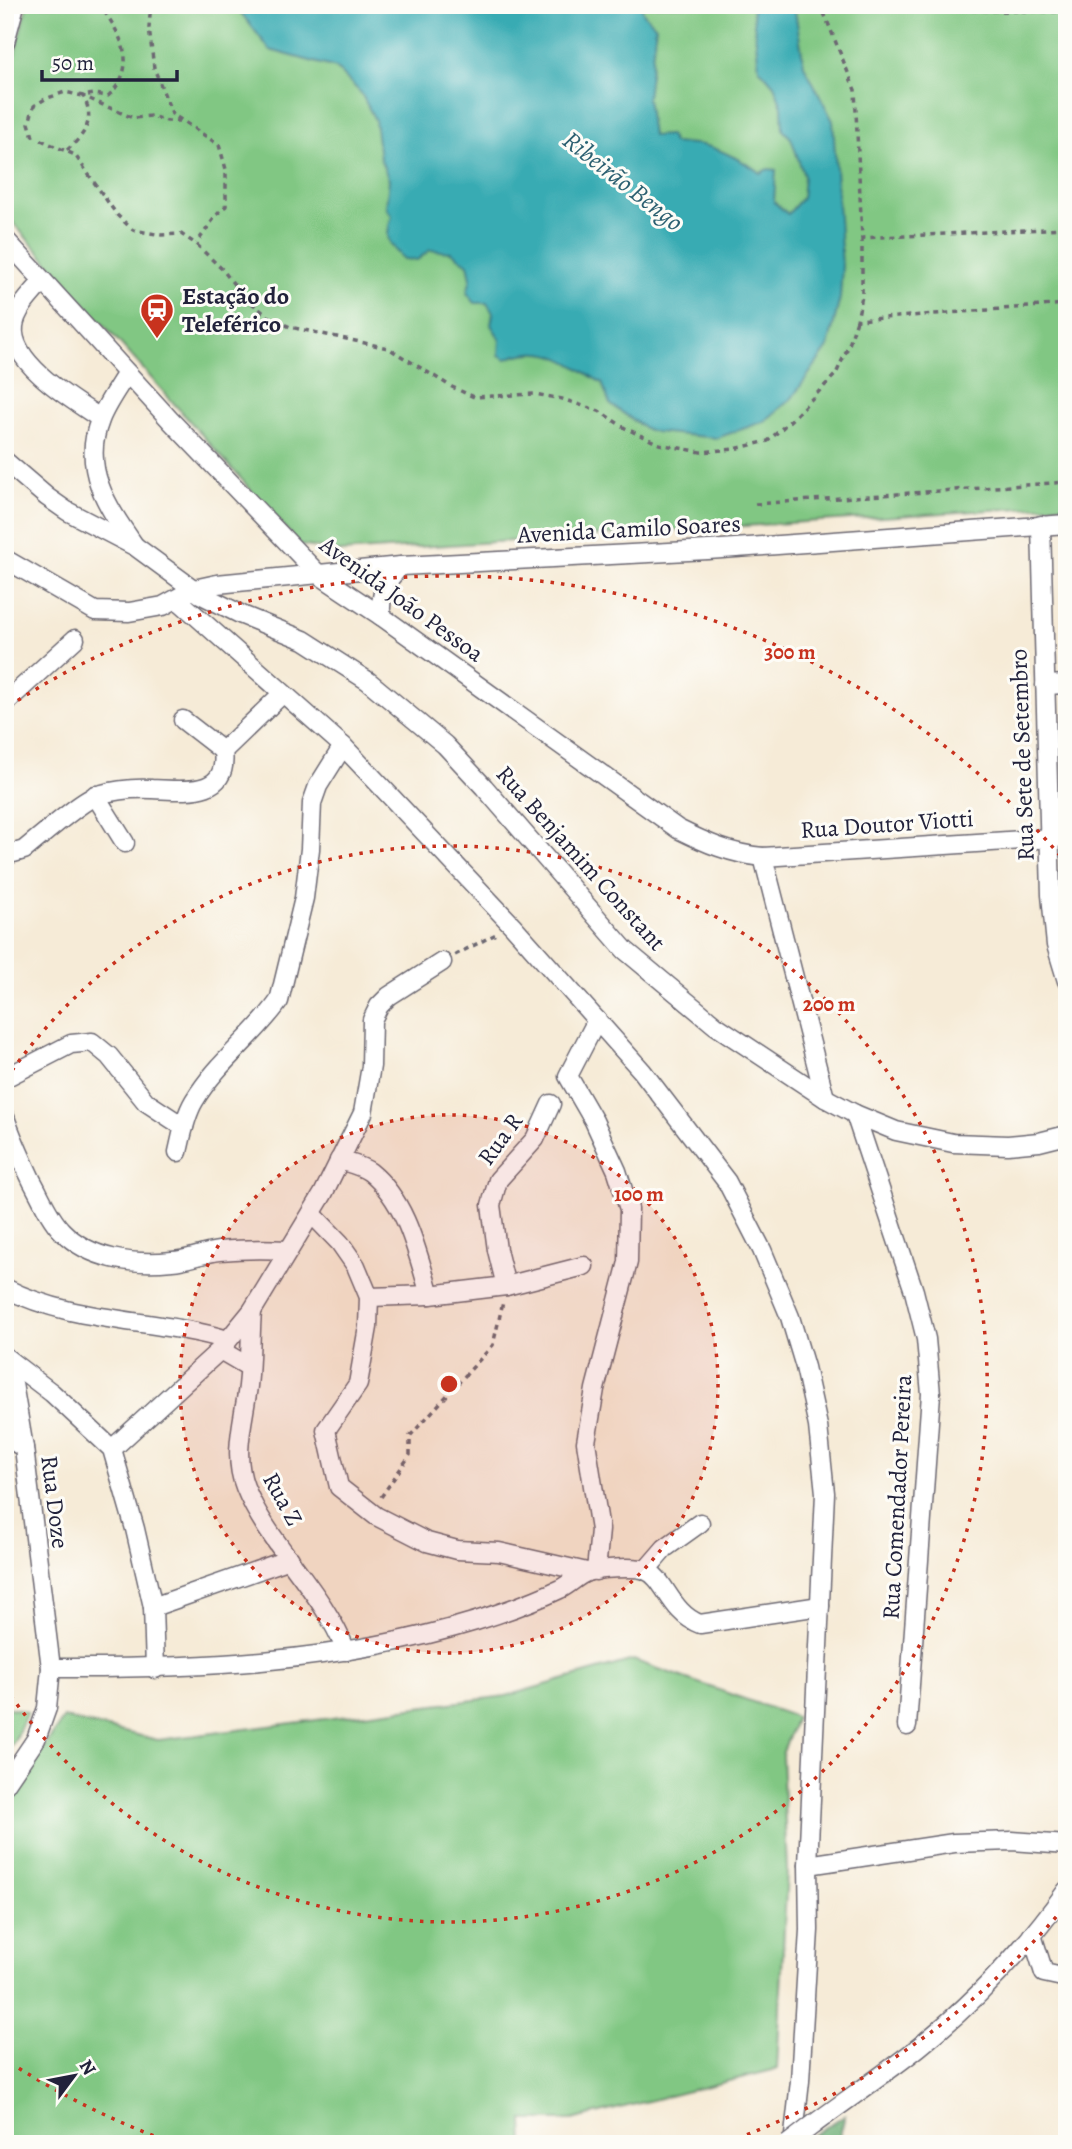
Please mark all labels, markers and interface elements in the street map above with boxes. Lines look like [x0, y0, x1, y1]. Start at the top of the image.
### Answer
scale bar [42, 38, 177, 82]
text: 50 m [52, 49, 94, 77]
water label: Ribeirão Bengo [555, 123, 691, 239]
place label: Estação do Teleférico [182, 280, 289, 340]
station icon: Estação do Teleférico [138, 291, 176, 340]
street label: Avenida Camilo Soares [516, 507, 741, 551]
street label: Avenida João Pessoa [313, 528, 491, 670]
text: 300 m [764, 638, 816, 666]
street label: Rua Sete de Setembro [1002, 648, 1042, 862]
street label: Rua Benjamim Constant [489, 758, 673, 958]
street label: Rua Doutor Viotti [799, 802, 975, 846]
text: 200 m [803, 990, 856, 1018]
street label: Rua R [470, 1106, 530, 1172]
text: 100 m [614, 1180, 664, 1208]
centre of rings [437, 1372, 461, 1396]
street label: Rua Comendador Pereira [875, 1373, 919, 1620]
street label: Rua Doze [33, 1454, 77, 1550]
street label: Rua Z [255, 1467, 311, 1531]
north arrow [38, 2040, 108, 2110]
text: N [73, 2055, 102, 2080]

